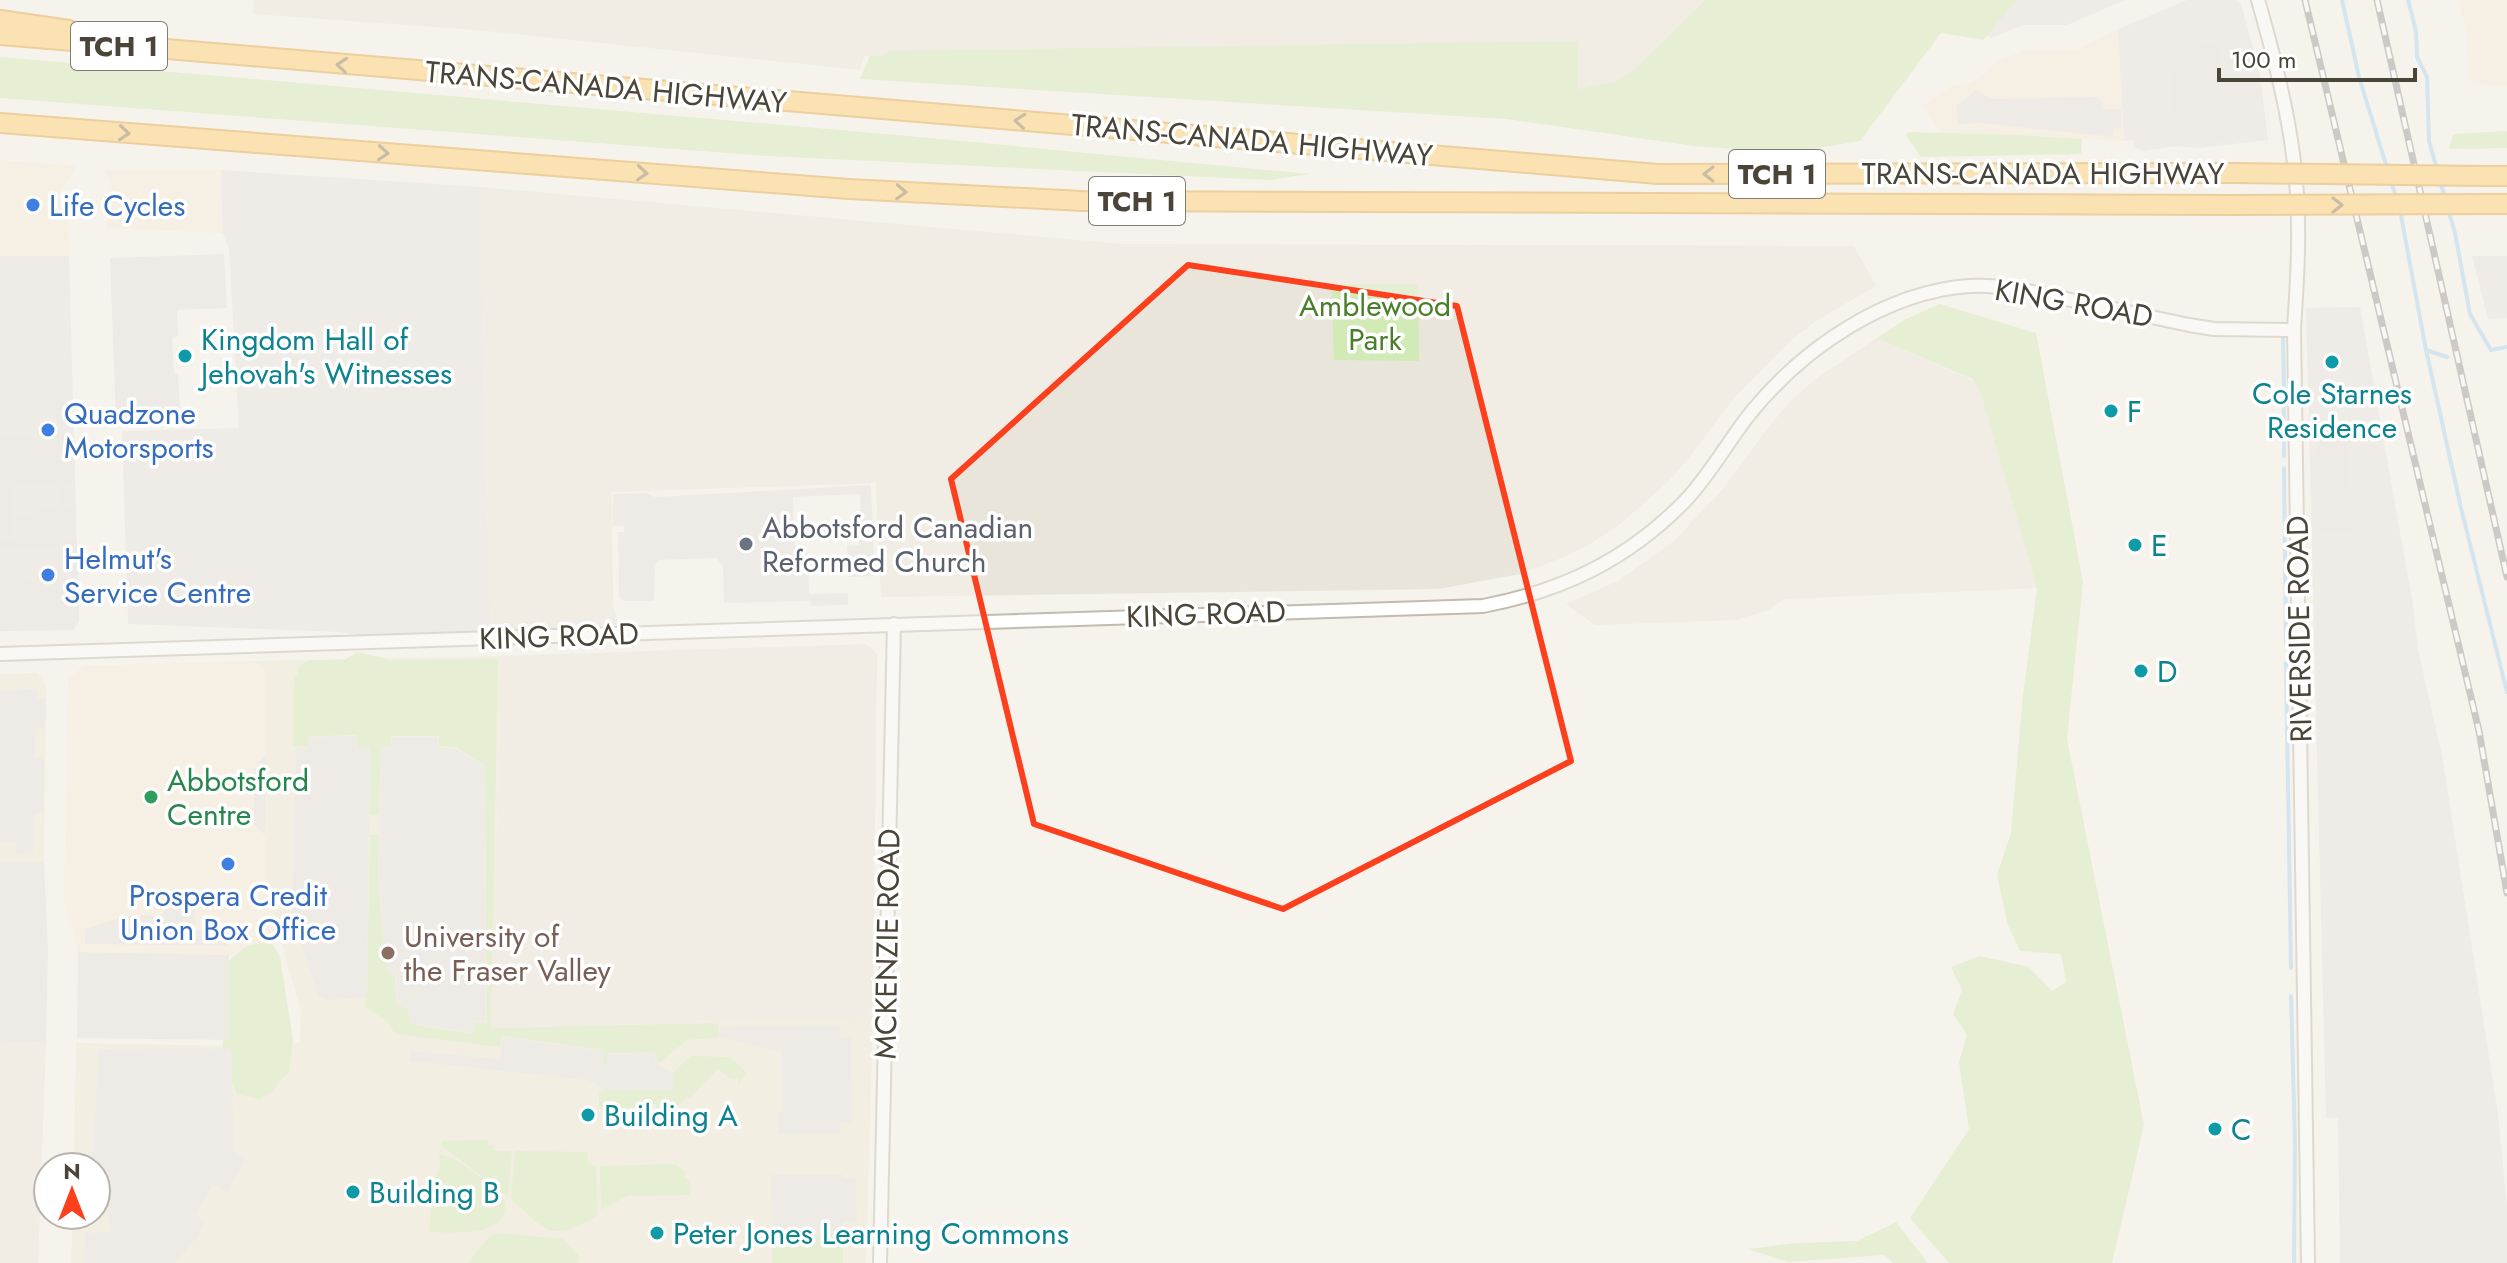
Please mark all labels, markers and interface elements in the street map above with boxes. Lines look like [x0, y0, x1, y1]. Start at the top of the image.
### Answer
road number: TCH 1 [71, 22, 167, 70]
scale bar [2219, 32, 2415, 82]
text: 100 m [2231, 42, 2297, 77]
street label: TRANS-CANADA HIGHWAY [424, 50, 789, 124]
one-way arrow [335, 57, 348, 74]
street label: TRANS-CANADA HIGHWAY [1070, 103, 1435, 177]
one-way arrow [1013, 113, 1026, 130]
one-way arrow [118, 124, 131, 141]
one-way arrow [377, 144, 390, 161]
road number: TCH 1 [1729, 150, 1825, 198]
street label: TRANS-CANADA HIGHWAY [1862, 152, 2224, 195]
one-way arrow [636, 164, 649, 181]
one-way arrow [1702, 165, 1715, 183]
road number: TCH 1 [1089, 177, 1185, 225]
one-way arrow [895, 183, 908, 200]
place label: Life Cycles [49, 184, 185, 227]
marker: Life Cycles [24, 196, 42, 214]
one-way arrow [2331, 196, 2344, 214]
street label: KING ROAD [1992, 268, 2156, 338]
park label: Amblewood Park [1299, 284, 1451, 361]
place label: Kingdom Hall of Jehovah's Witnesses [197, 318, 452, 395]
marker: Kingdom Hall of Jehovah's Witnesses [176, 347, 194, 365]
marker: Cole Starnes Residence [2323, 353, 2341, 371]
place label: Cole Starnes Residence [2252, 372, 2412, 449]
place label: F [2127, 390, 2142, 433]
place label: Quadzone Motorsports [64, 392, 214, 469]
marker: F [2102, 402, 2120, 420]
marker: Quadzone Motorsports [39, 421, 57, 439]
place label: Abbotsford Canadian Reformed Church [762, 506, 1033, 583]
street label: RIVERSIDE ROAD [2276, 515, 2322, 743]
place label: E [2151, 524, 2168, 567]
marker: Abbotsford Canadian Reformed Church [737, 535, 755, 553]
marker: E [2126, 536, 2144, 554]
place label: Helmut's Service Centre [64, 537, 251, 614]
marker: Helmut's Service Centre [39, 566, 57, 584]
street label: KING ROAD [1125, 590, 1287, 638]
street label: KING ROAD [478, 612, 640, 660]
place label: D [2157, 650, 2177, 693]
marker: D [2132, 662, 2150, 680]
place label: Abbotsford Centre [167, 759, 309, 836]
marker: Abbotsford Centre [142, 788, 160, 806]
street label: MCKENZIE ROAD [863, 828, 911, 1060]
marker: Prospera Credit Union Box Office [219, 855, 237, 873]
place label: Prospera Credit Union Box Office [120, 874, 336, 951]
place label: University of the Fraser Valley [404, 915, 611, 992]
marker: University of the Fraser Valley [379, 944, 397, 962]
place label: Building A [604, 1094, 738, 1137]
marker: Building A [579, 1106, 597, 1124]
place label: C [2231, 1108, 2252, 1151]
marker: C [2206, 1120, 2224, 1138]
north arrow [32, 1151, 112, 1231]
text: N [63, 1155, 81, 1187]
place label: Building B [369, 1171, 500, 1214]
marker: Building B [344, 1183, 362, 1201]
place label: Peter Jones Learning Commons [673, 1212, 1069, 1255]
marker: Peter Jones Learning Commons [648, 1224, 666, 1242]

